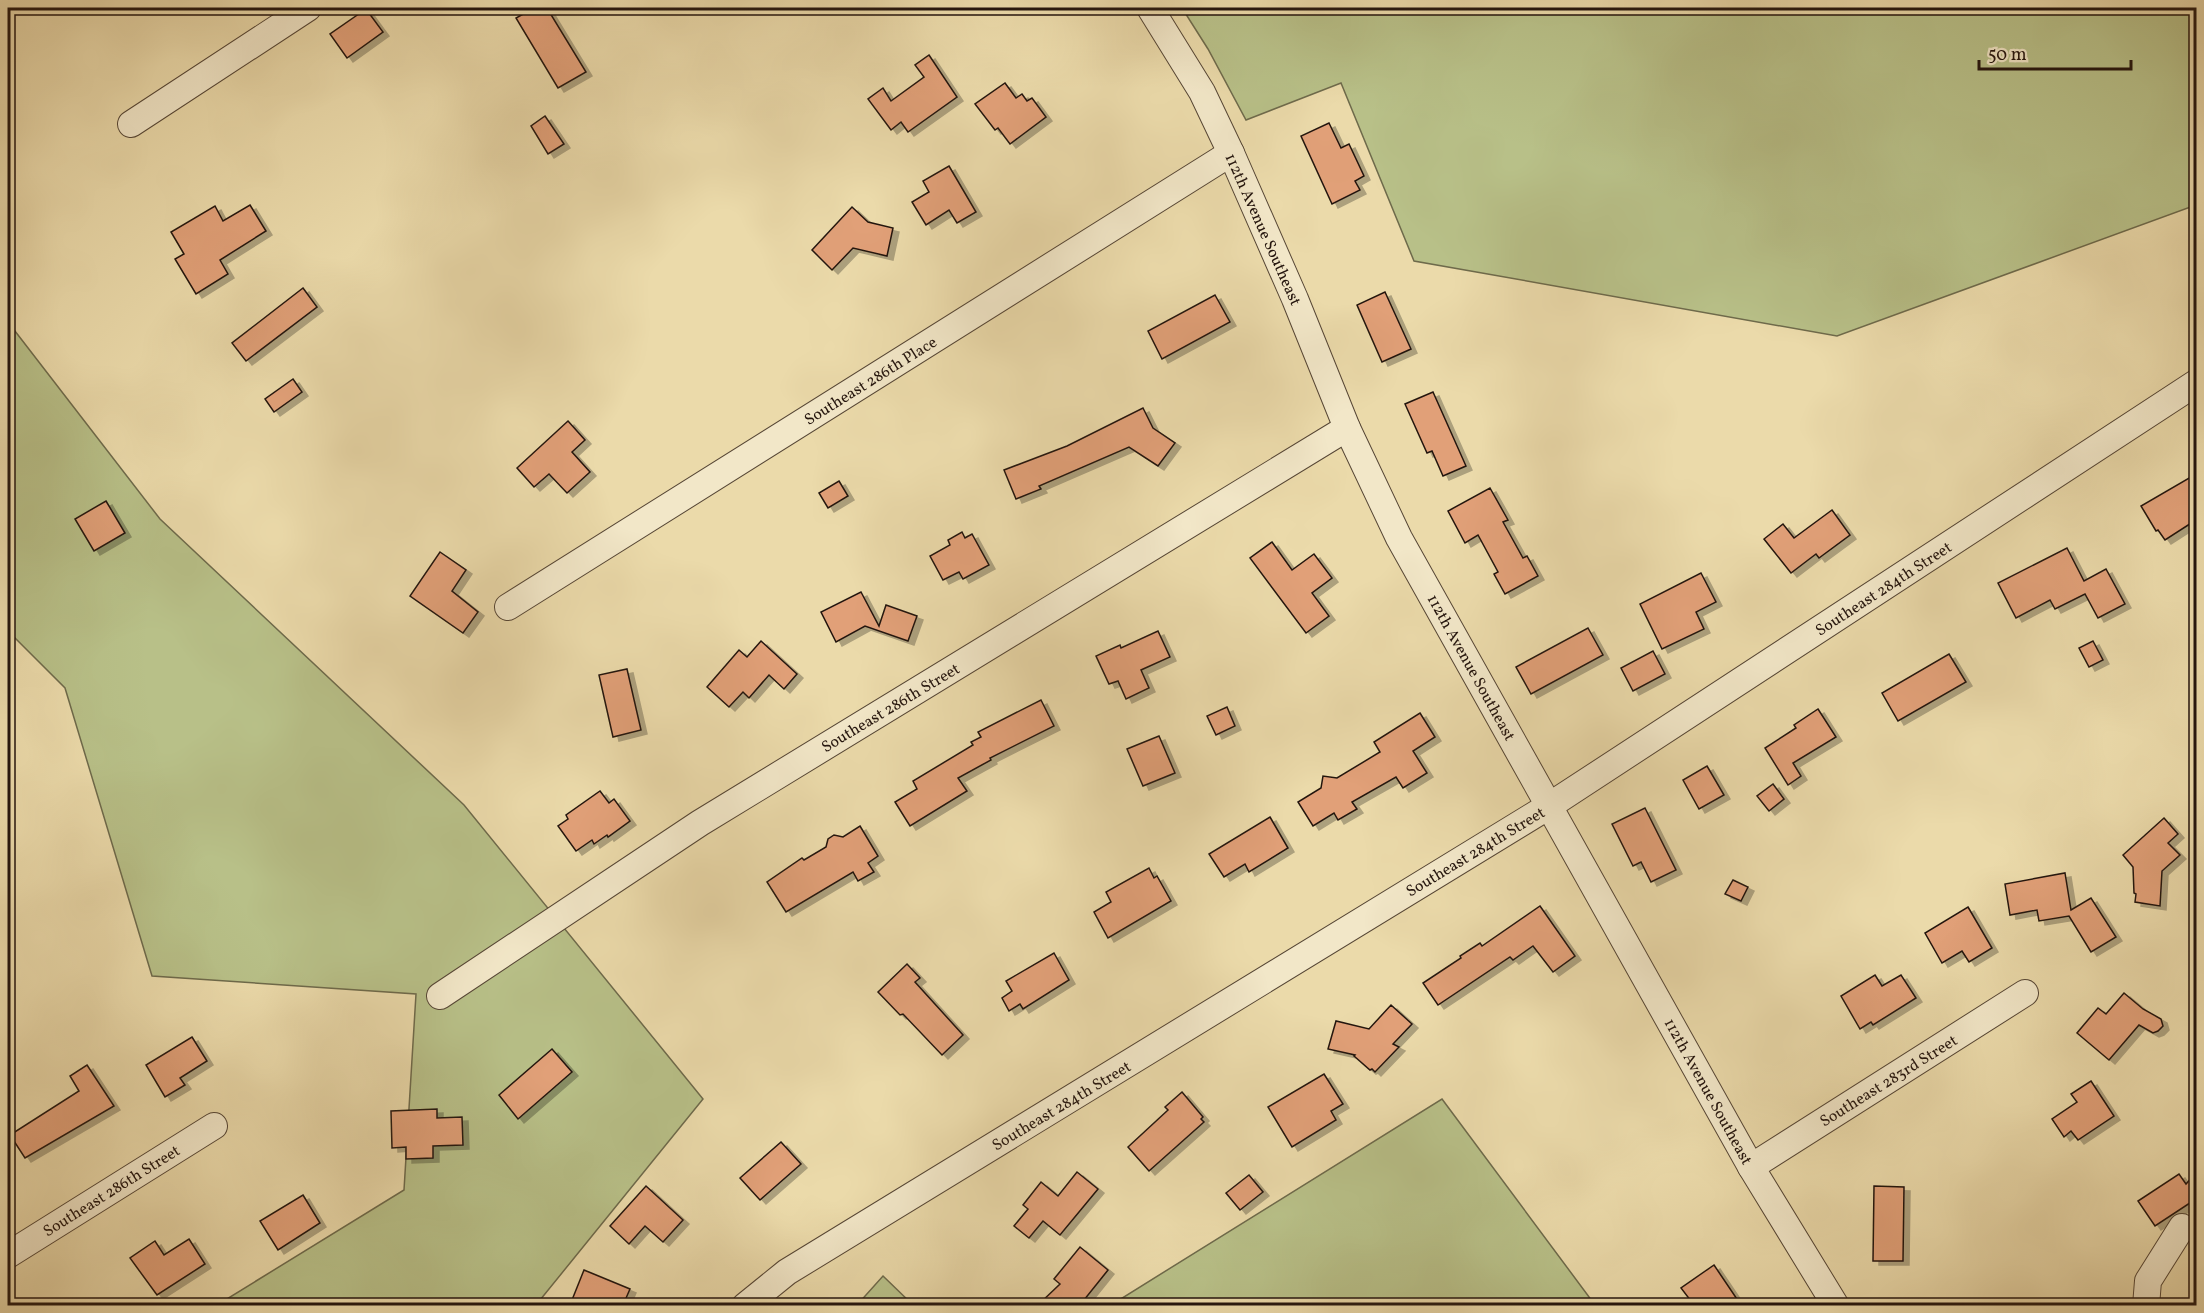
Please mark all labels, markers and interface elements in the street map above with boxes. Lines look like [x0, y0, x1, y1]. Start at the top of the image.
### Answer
scale bar [1979, 33, 2130, 71]
text: 50 m [1988, 43, 2027, 68]
street label: 112th Avenue Southeast [1219, 150, 1306, 310]
street label: Southeast 286th Place [800, 332, 942, 431]
street label: Southeast 284th Street [1811, 537, 1957, 642]
street label: 112th Avenue Southeast [1421, 591, 1520, 746]
street label: Southeast 286th Street [818, 658, 965, 759]
street label: Southeast 284th Street [1402, 802, 1550, 903]
street label: 112th Avenue Southeast [1658, 1015, 1757, 1170]
street label: Southeast 283rd Street [1816, 1030, 1962, 1133]
street label: Southeast 284th Street [988, 1056, 1136, 1157]
street label: Southeast 286th Street [39, 1140, 185, 1243]

